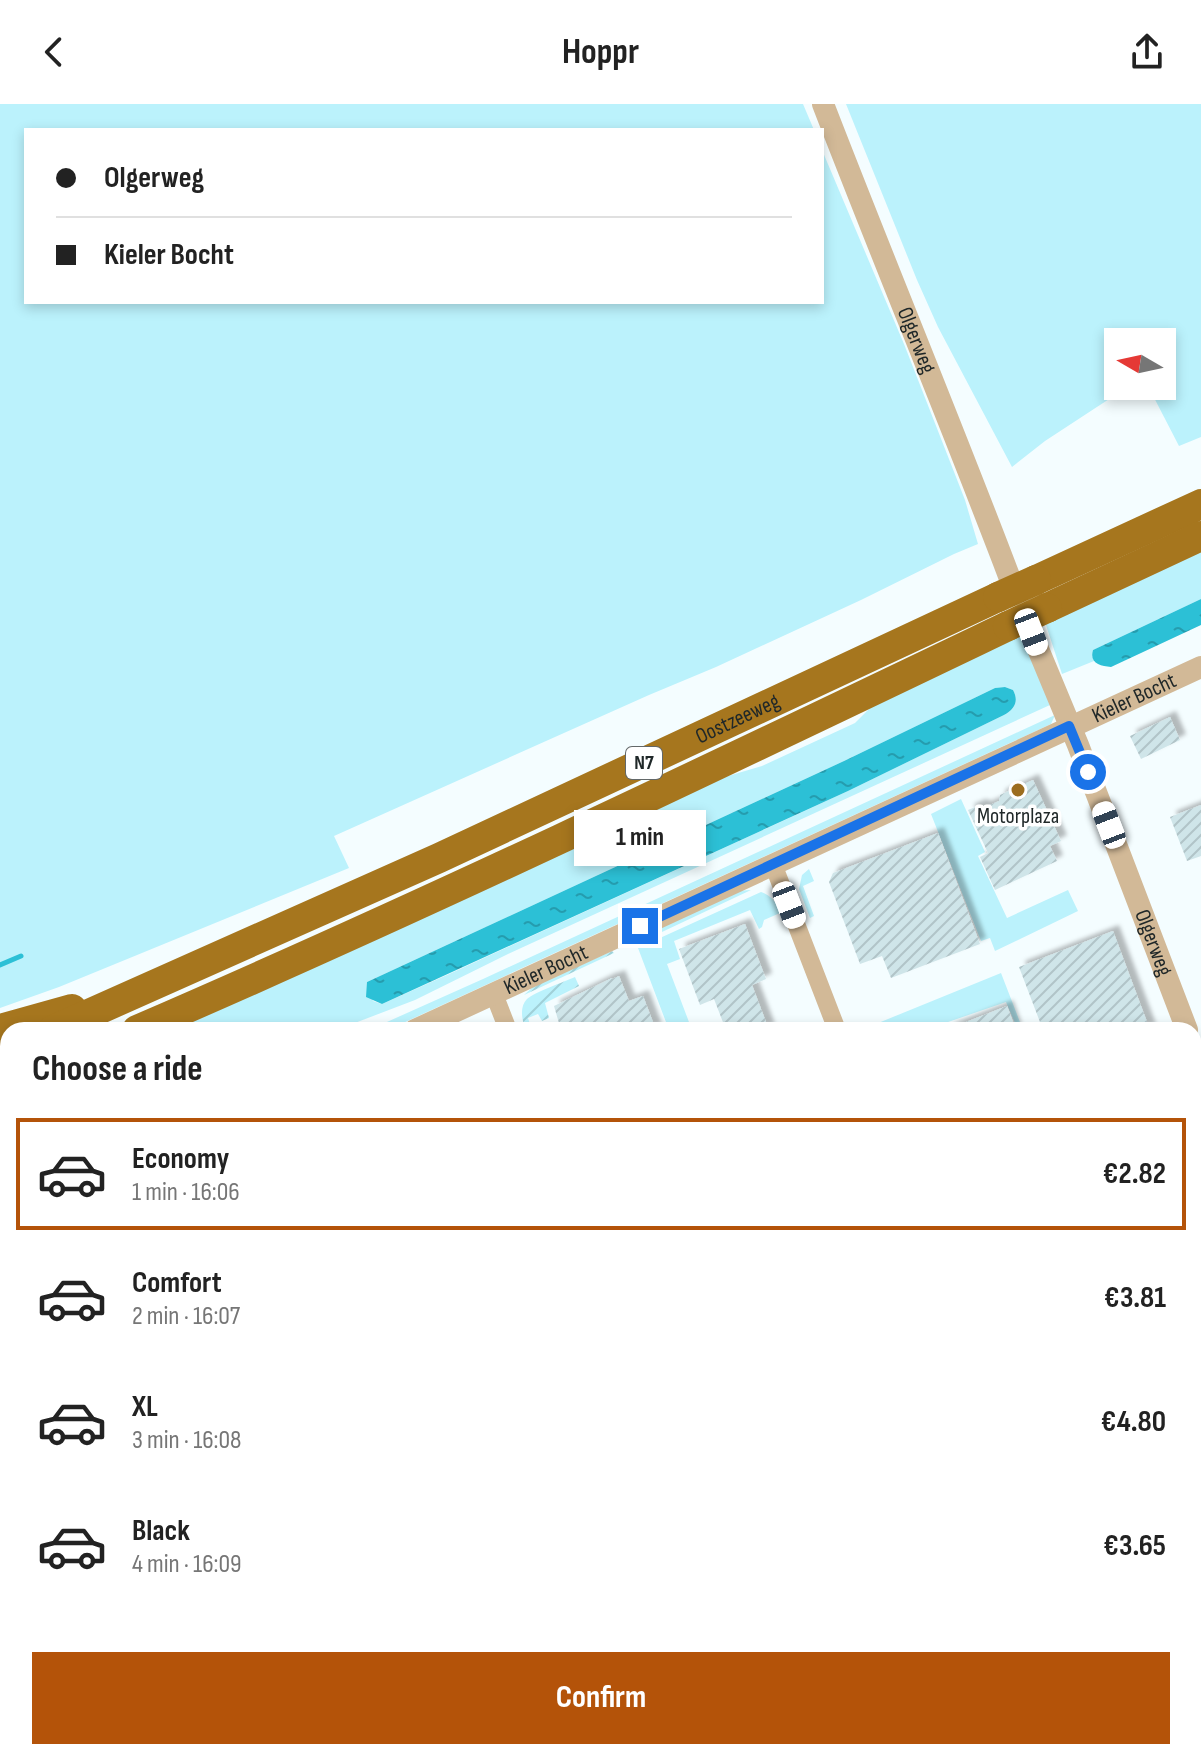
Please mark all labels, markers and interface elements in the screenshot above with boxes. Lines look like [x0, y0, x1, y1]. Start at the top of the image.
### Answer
icon: back [32, 30, 76, 74]
icon: share [1125, 30, 1169, 74]
text: Hoppr [562, 31, 639, 74]
text: Olgerweg [104, 160, 204, 196]
text: Kieler Bocht [104, 237, 234, 273]
street label: Olgerweg [891, 303, 942, 377]
north arrow [1104, 328, 1176, 400]
map controls [1104, 328, 1176, 400]
car [1011, 605, 1051, 659]
street label: Kieler Bocht [1088, 667, 1181, 729]
street label: Oostzeeweg [691, 687, 784, 750]
road number: N7 [626, 747, 662, 779]
route start [1070, 754, 1106, 790]
marker: Motorplaza [1009, 781, 1027, 799]
car [1089, 798, 1129, 852]
place label: Motorplaza [977, 803, 1059, 830]
callout: 1 min [574, 810, 706, 866]
text: 1 min [616, 822, 664, 853]
car [769, 878, 809, 932]
street label: Olgerweg [1129, 906, 1179, 980]
route end [622, 908, 658, 944]
street label: Kieler Bocht [499, 938, 592, 1001]
text: Choose a ride [32, 1048, 203, 1091]
icon: car [36, 1138, 108, 1210]
text: Economy [132, 1141, 229, 1177]
text: €2.82 [1103, 1156, 1166, 1192]
text: 1 min · 16:06 [132, 1177, 240, 1208]
icon: car [36, 1262, 108, 1334]
text: Comfort [132, 1265, 222, 1301]
text: €3.81 [1104, 1280, 1166, 1316]
text: 2 min · 16:07 [132, 1301, 240, 1332]
icon: car [36, 1386, 108, 1458]
text: XL [132, 1389, 158, 1425]
text: €4.80 [1101, 1404, 1166, 1440]
text: 3 min · 16:08 [132, 1425, 242, 1456]
icon: car [36, 1510, 108, 1582]
text: Black [132, 1513, 190, 1549]
text: €3.65 [1103, 1528, 1166, 1564]
text: 4 min · 16:09 [132, 1549, 242, 1580]
button: Confirm [32, 1652, 1170, 1744]

